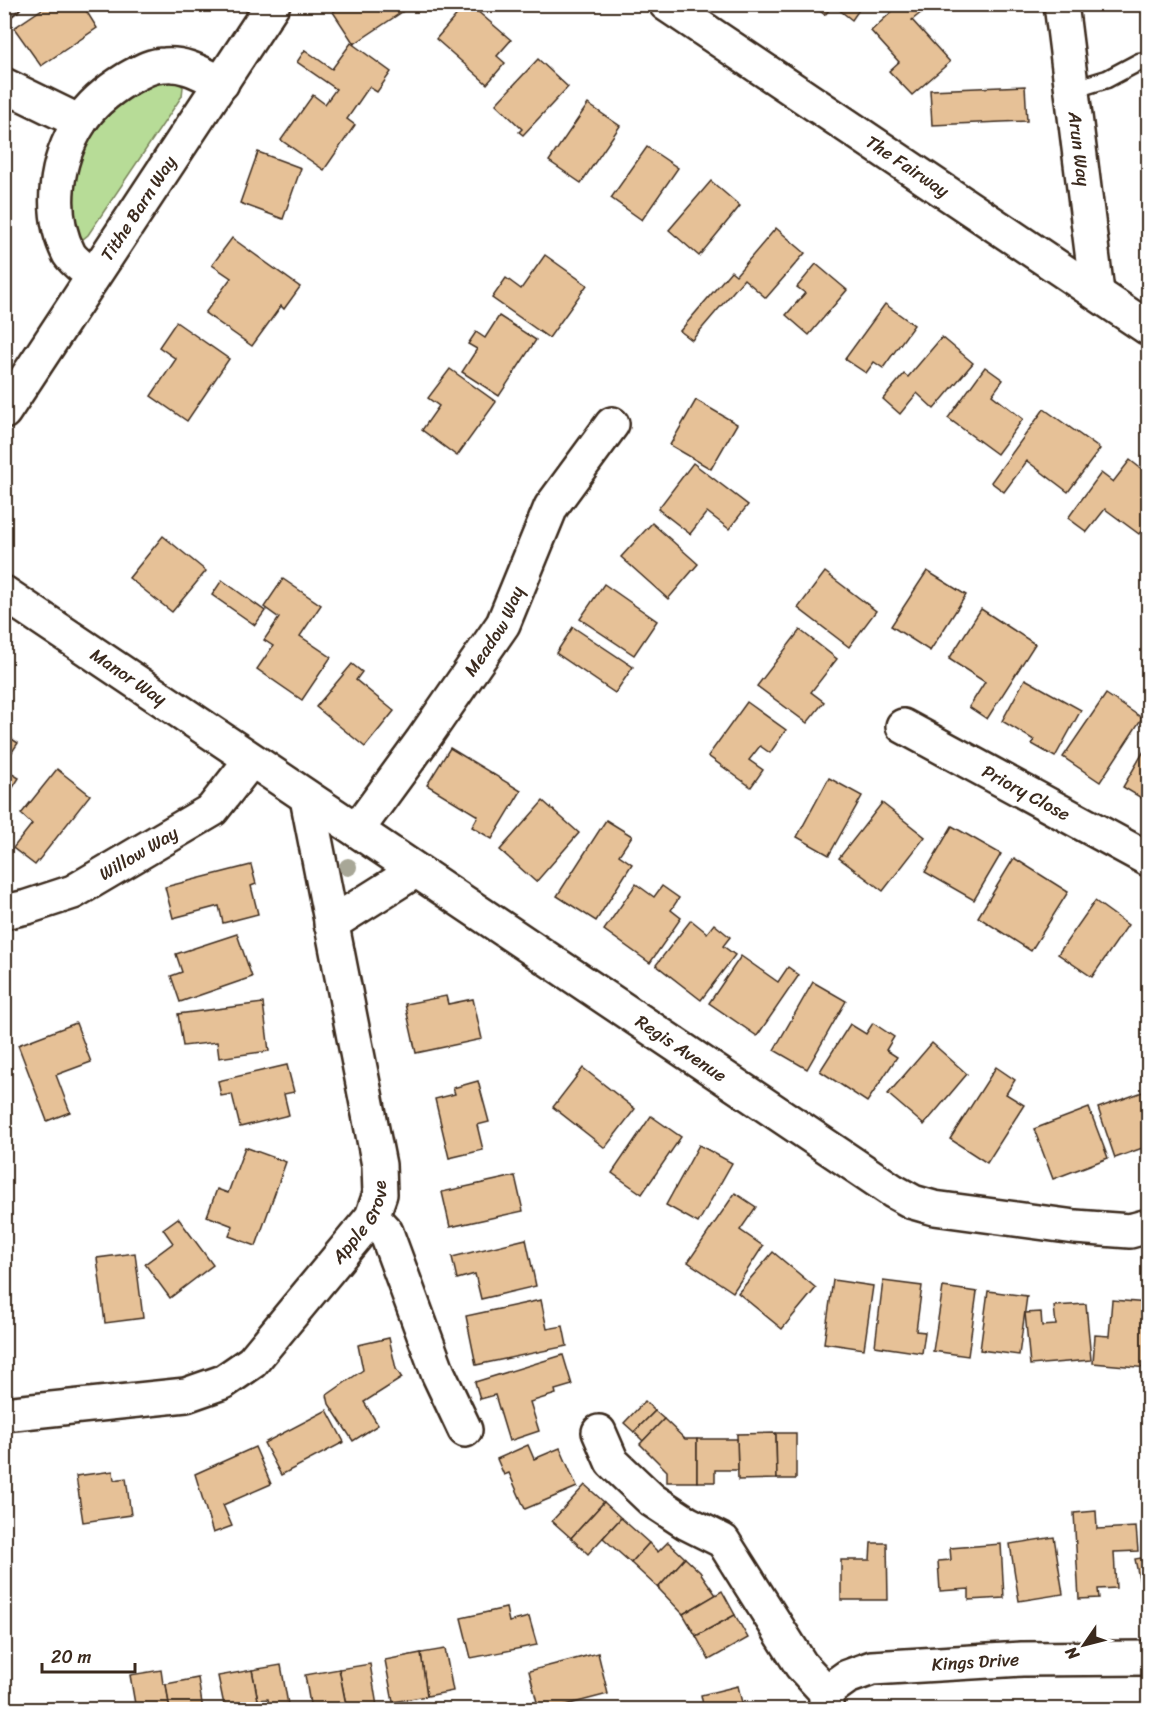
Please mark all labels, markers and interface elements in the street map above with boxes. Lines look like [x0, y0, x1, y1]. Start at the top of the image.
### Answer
street label: Arun Way [1058, 108, 1100, 189]
street label: The Fairway [859, 126, 957, 207]
street label: Tithe Barn Way [92, 148, 185, 268]
street label: Meadow Way [455, 580, 533, 683]
street label: Manor Way [83, 639, 174, 715]
street label: Priory Close [976, 756, 1076, 830]
street label: Willow Way [93, 817, 185, 889]
street label: Regis Avenue [629, 1006, 733, 1091]
street label: Apple Grove [323, 1180, 396, 1272]
north arrow [1054, 1615, 1114, 1675]
scale bar [42, 1636, 135, 1674]
text: N [1057, 1640, 1088, 1667]
text: 20 m [51, 1641, 91, 1673]
street label: Kings Drive [931, 1643, 1020, 1680]

